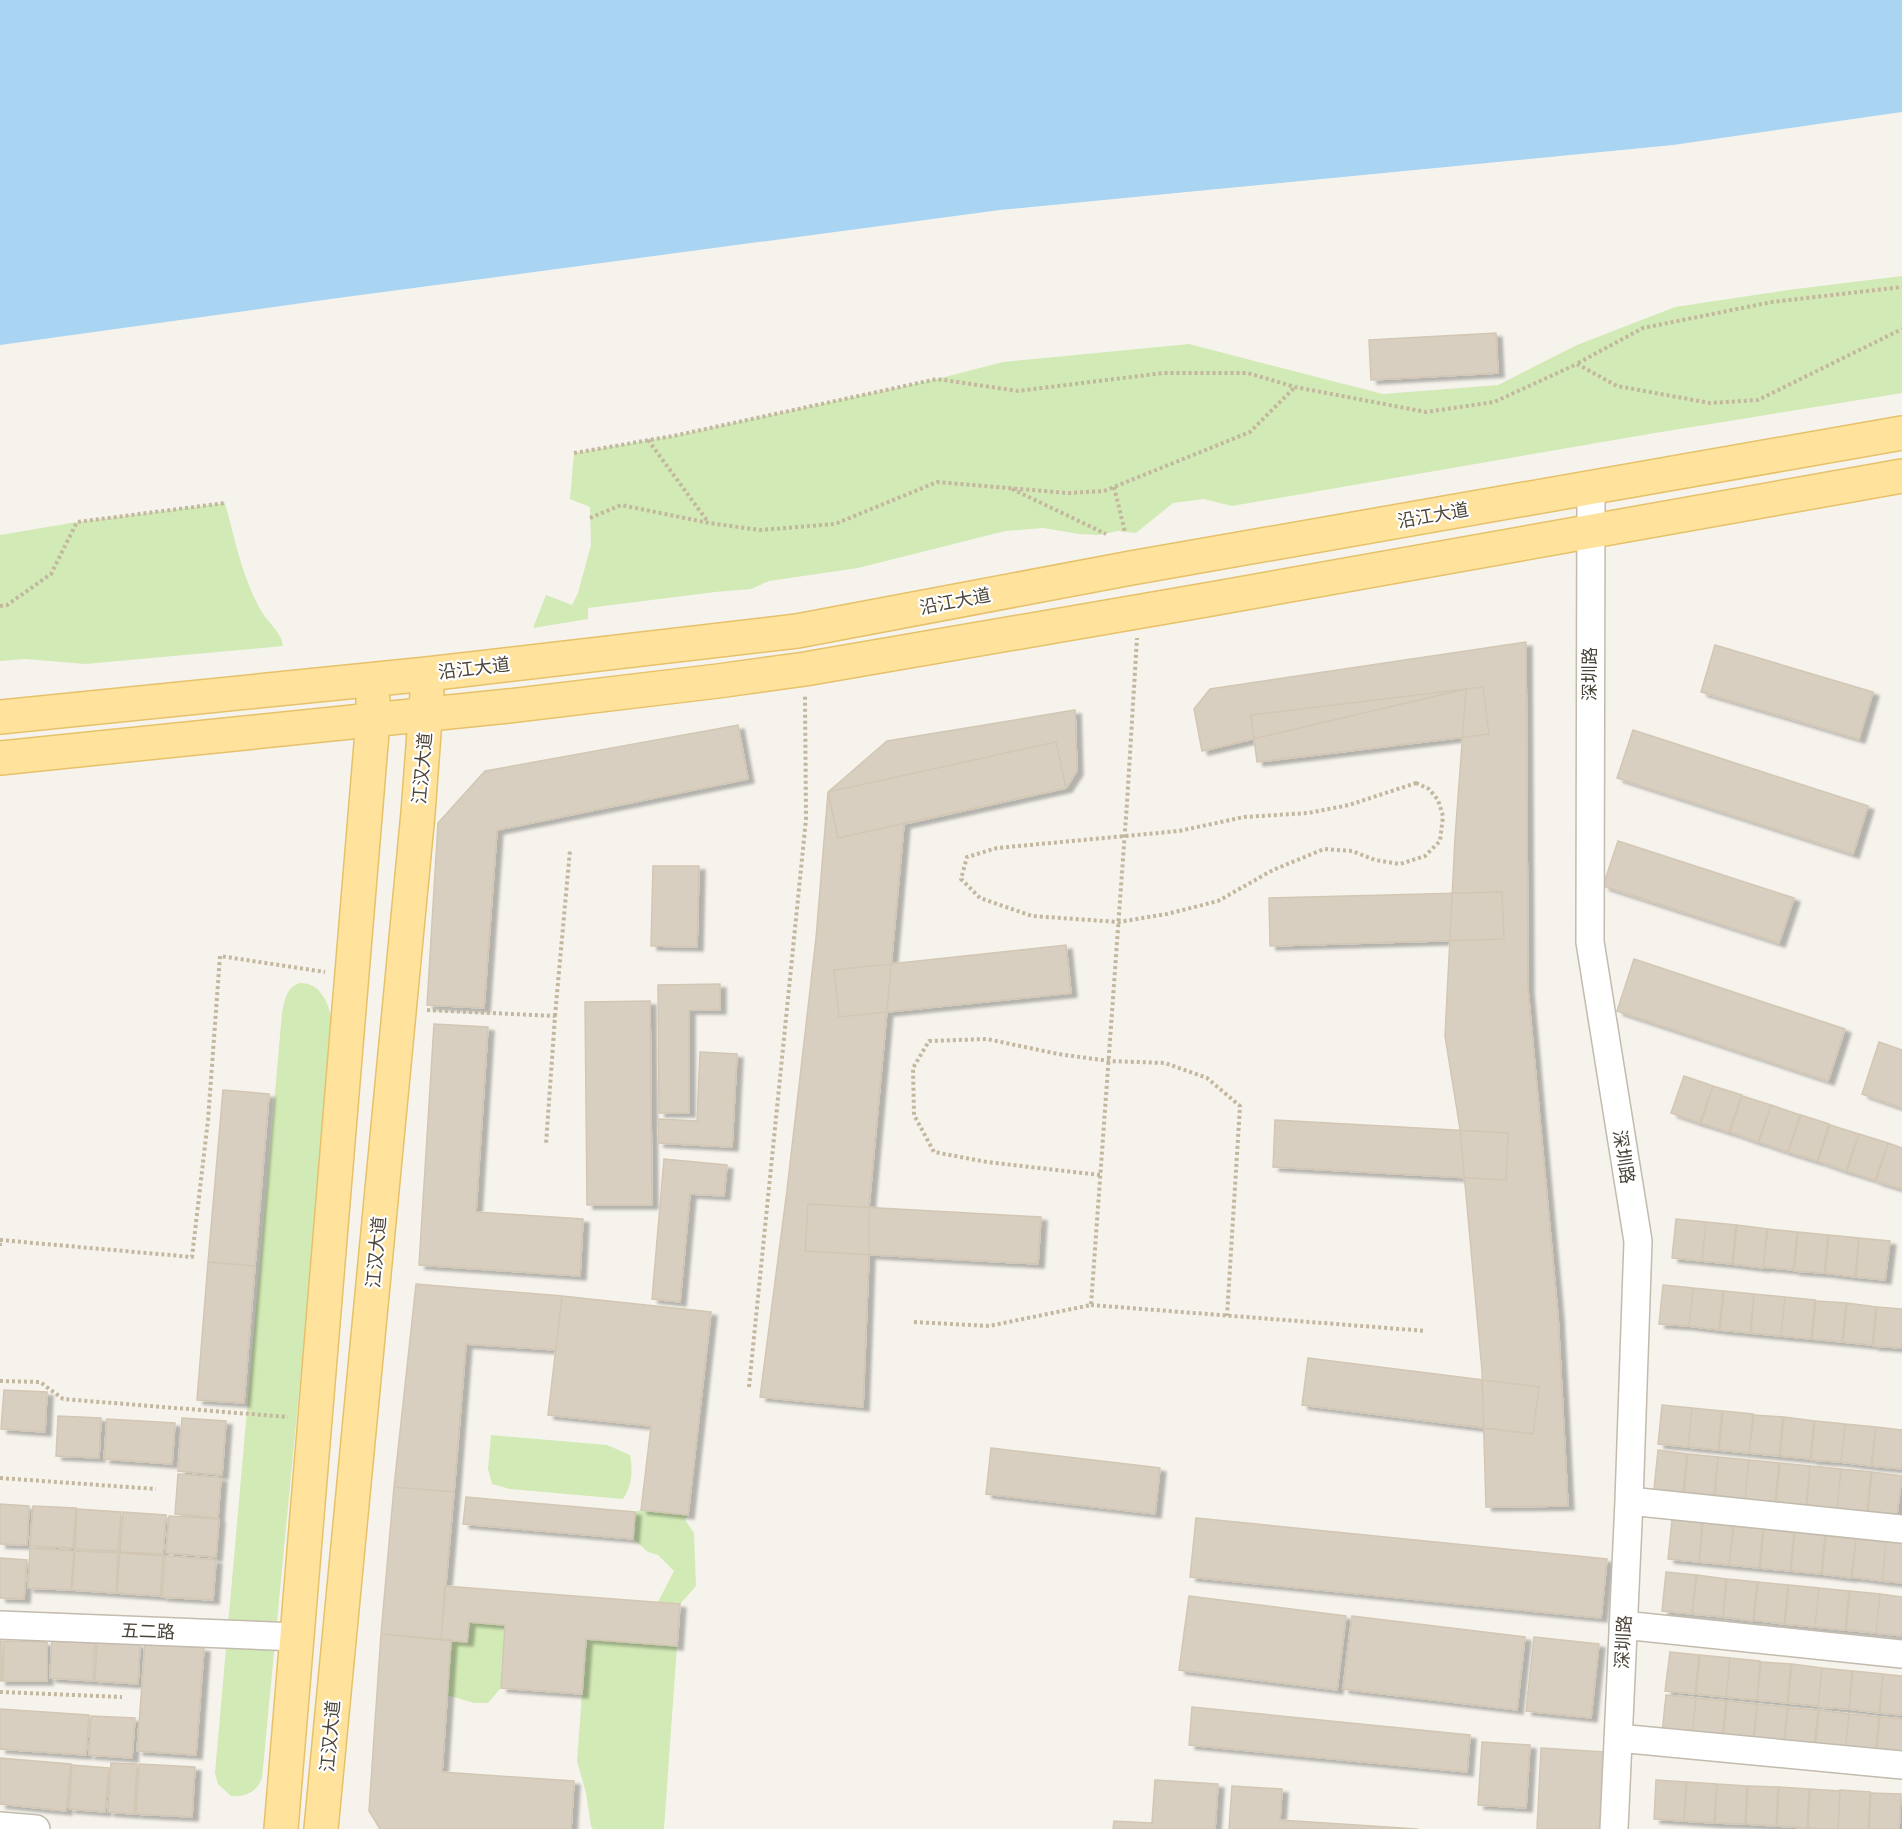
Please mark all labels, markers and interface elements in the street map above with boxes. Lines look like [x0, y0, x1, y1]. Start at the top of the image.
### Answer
street label: 沿江大道 [1396, 497, 1470, 533]
street label: 沿江大道 [917, 583, 993, 619]
street label: 深圳路 [1578, 647, 1601, 701]
street label: 沿江大道 [437, 652, 511, 684]
street label: 江汉大道 [407, 731, 437, 805]
street label: 深圳路 [1608, 1129, 1640, 1185]
street label: 江汉大道 [361, 1215, 391, 1289]
street label: 深圳路 [1610, 1614, 1636, 1670]
street label: 五二路 [121, 1619, 175, 1643]
street label: 江汉大道 [315, 1699, 345, 1773]

